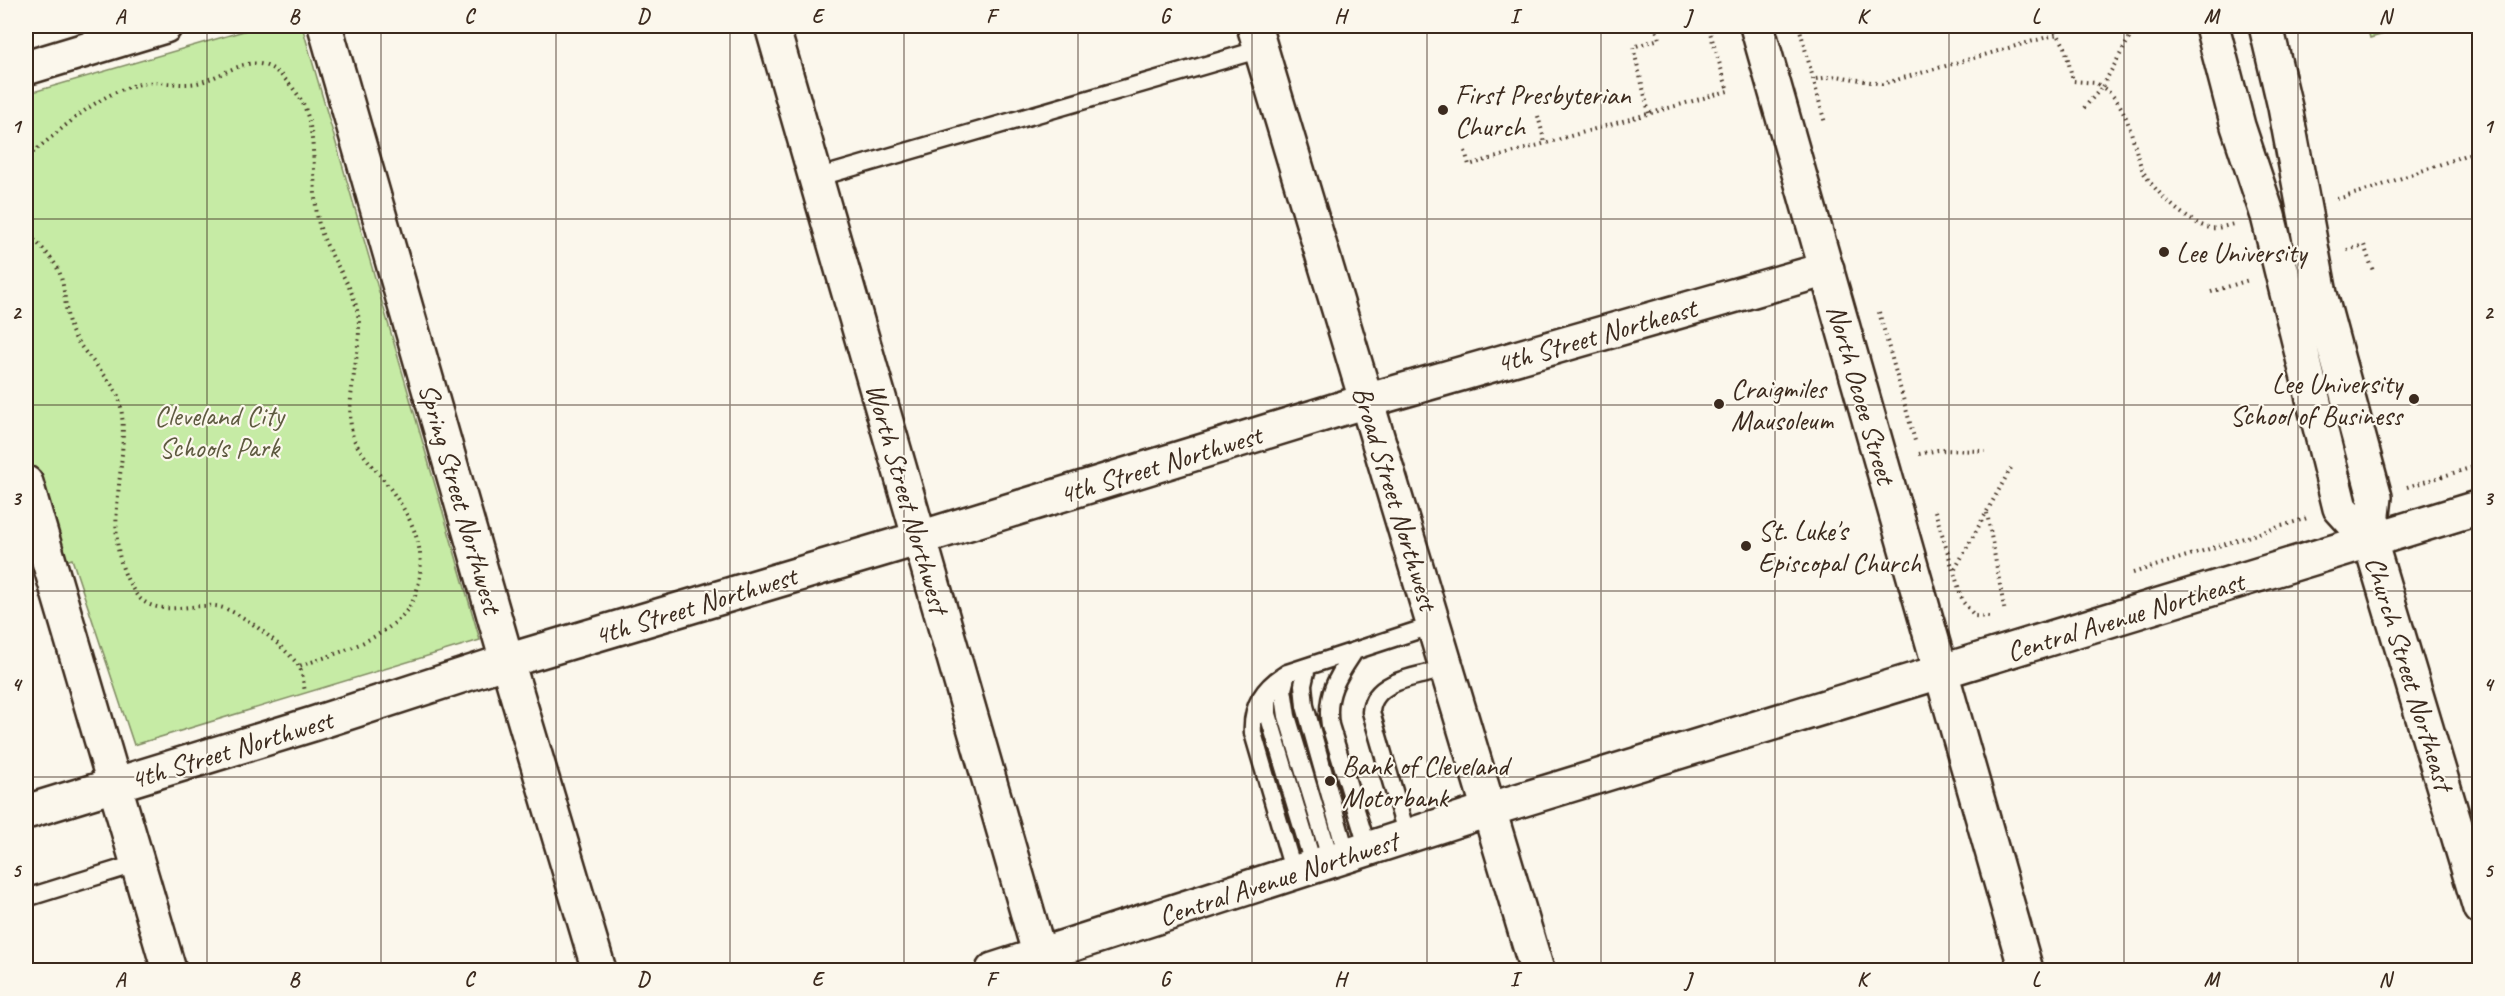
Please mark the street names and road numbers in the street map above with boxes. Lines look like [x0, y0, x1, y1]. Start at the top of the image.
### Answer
street label: 4th Street Northeast [1492, 289, 1703, 381]
street label: North Ocoee Street [1819, 301, 1905, 490]
street label: Spring Street Northwest [411, 379, 511, 620]
street label: Worth Street Northwest [858, 379, 958, 621]
street label: Broad Street Northwest [1345, 382, 1447, 617]
street label: 4th Street Northwest [1055, 416, 1268, 512]
street label: Church Street Northeast [2357, 552, 2463, 798]
street label: 4th Street Northwest [590, 557, 803, 653]
street label: Central Avenue Northeast [2002, 563, 2251, 669]
street label: 4th Street Northwest [126, 701, 339, 797]
street label: Central Avenue Northwest [1154, 822, 1406, 934]

